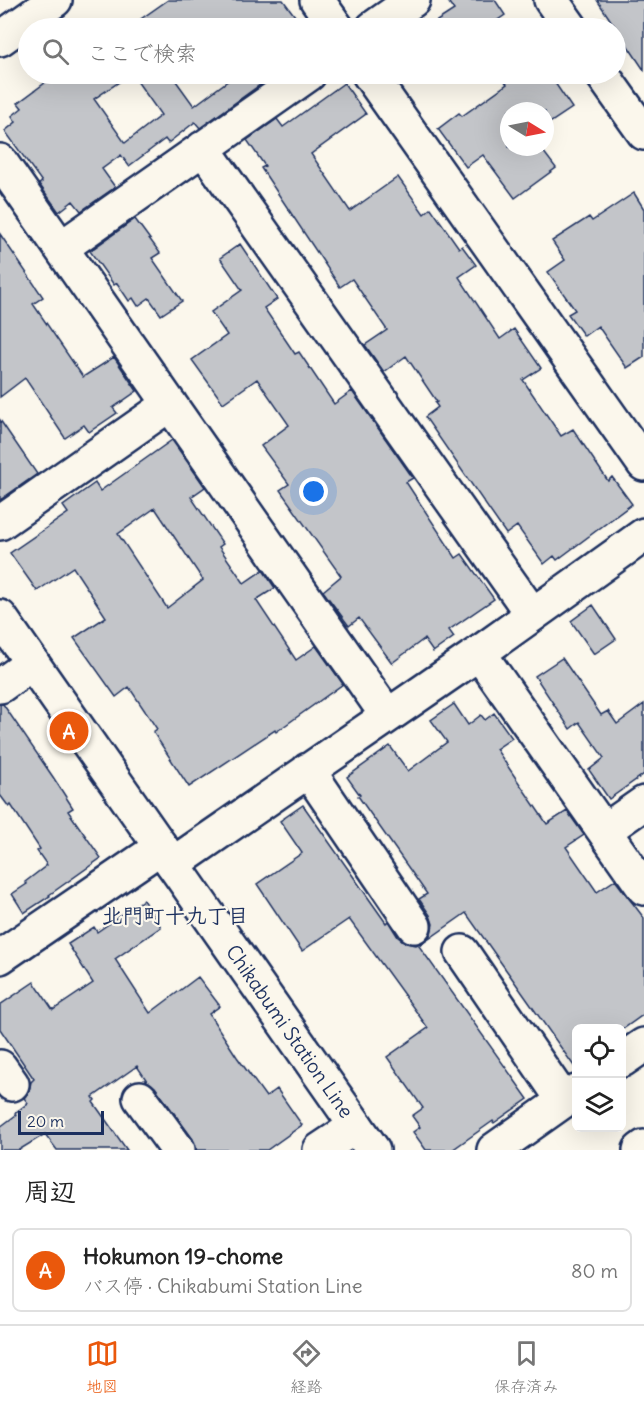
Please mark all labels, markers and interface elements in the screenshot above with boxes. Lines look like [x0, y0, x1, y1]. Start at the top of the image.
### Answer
search box [18, 18, 626, 84]
icon: search [39, 35, 72, 68]
text: ここで検索 [87, 39, 197, 67]
north arrow [500, 102, 554, 156]
your location [299, 477, 328, 506]
pin: A [50, 708, 88, 754]
district label: 北門町十九丁目 [102, 902, 249, 929]
street label: Chikabumi Station Line [221, 940, 359, 1122]
map controls [572, 1024, 626, 1132]
button: locate [572, 1024, 626, 1078]
button: layers [572, 1078, 626, 1132]
scale bar [18, 1108, 104, 1136]
text: 20 m [27, 1111, 64, 1131]
text: 周辺 [24, 1175, 76, 1208]
text: Hokumon 19-chome [83, 1242, 283, 1270]
text: A [39, 1258, 52, 1283]
text: 80 m [571, 1258, 618, 1283]
text: バス停 · Chikabumi Station Line [83, 1273, 363, 1298]
tab: 地図 [86, 1337, 119, 1397]
tab: 経路 [290, 1337, 323, 1397]
tab: 保存済み [494, 1337, 558, 1397]

